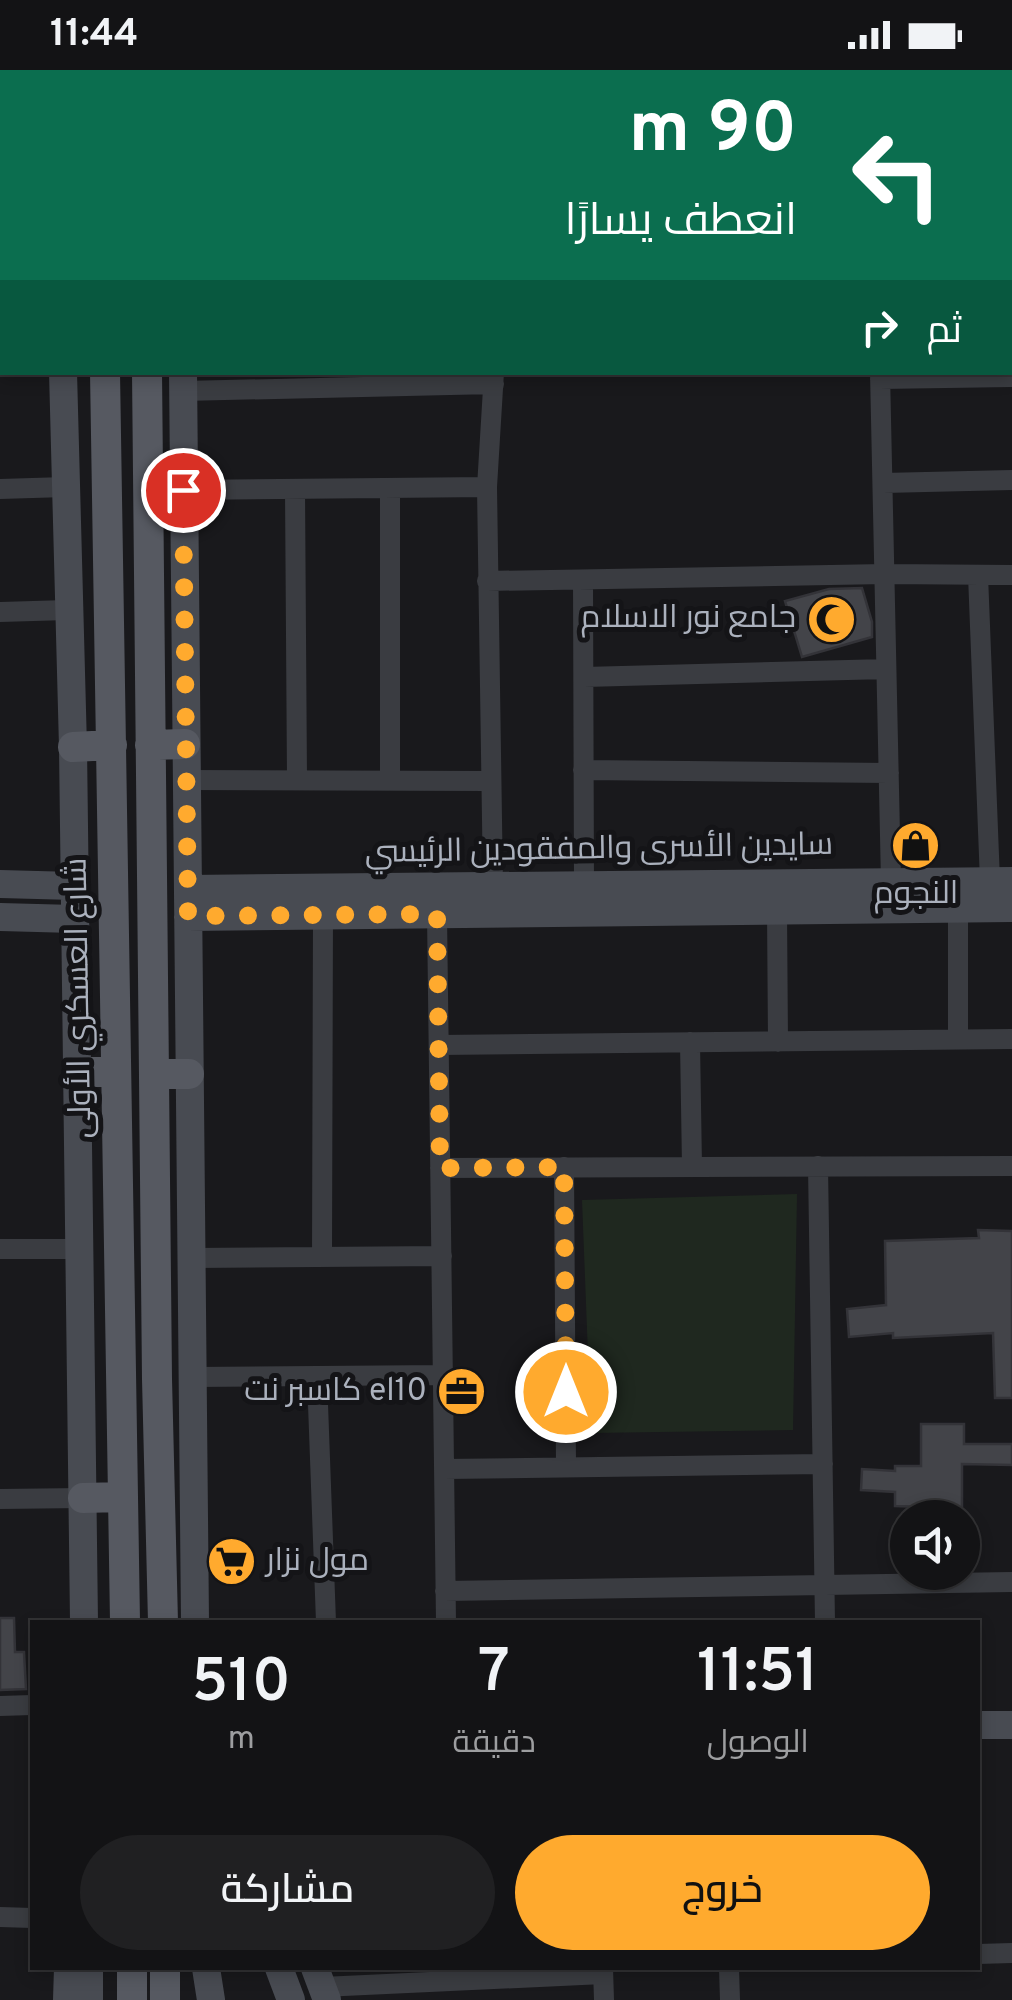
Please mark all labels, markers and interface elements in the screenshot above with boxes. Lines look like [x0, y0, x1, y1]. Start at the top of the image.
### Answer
text: 11:44 [50, 11, 138, 60]
text: 90 m [629, 88, 797, 177]
icon: left [832, 110, 962, 240]
text: انعطف يسارًا [565, 194, 797, 251]
icon: right [852, 300, 907, 355]
text: ثم [927, 308, 962, 357]
pin [141, 448, 226, 533]
icon: arrive [156, 463, 211, 518]
mosque icon: جامع نور الاسلام [805, 593, 857, 645]
place label: جامع نور الاسلام [580, 599, 796, 639]
shop icon: النجوم [890, 819, 942, 871]
street label: سايدين الأسرى والمفقودين الرئيسي [365, 826, 833, 875]
street label: شارع العسكري الأولى [58, 857, 104, 1139]
place label: النجوم [874, 875, 958, 915]
position arrow [514, 1340, 618, 1444]
office icon: كاسبر نت el10 [436, 1366, 488, 1418]
place label: كاسبر نت el10 [244, 1372, 427, 1412]
map controls [890, 1500, 980, 1590]
button: sound [890, 1500, 980, 1590]
supermarket icon: مول نزار [205, 1536, 257, 1588]
place label: مول نزار [264, 1542, 369, 1582]
text: 7 [478, 1637, 510, 1713]
text: 11:51 [697, 1637, 819, 1713]
text: 510 [192, 1647, 291, 1723]
text: m [228, 1720, 255, 1760]
text: دقيقة [452, 1724, 536, 1764]
text: الوصول [707, 1724, 809, 1764]
button: مشاركة [80, 1835, 495, 1950]
button: خروج [515, 1835, 930, 1950]

